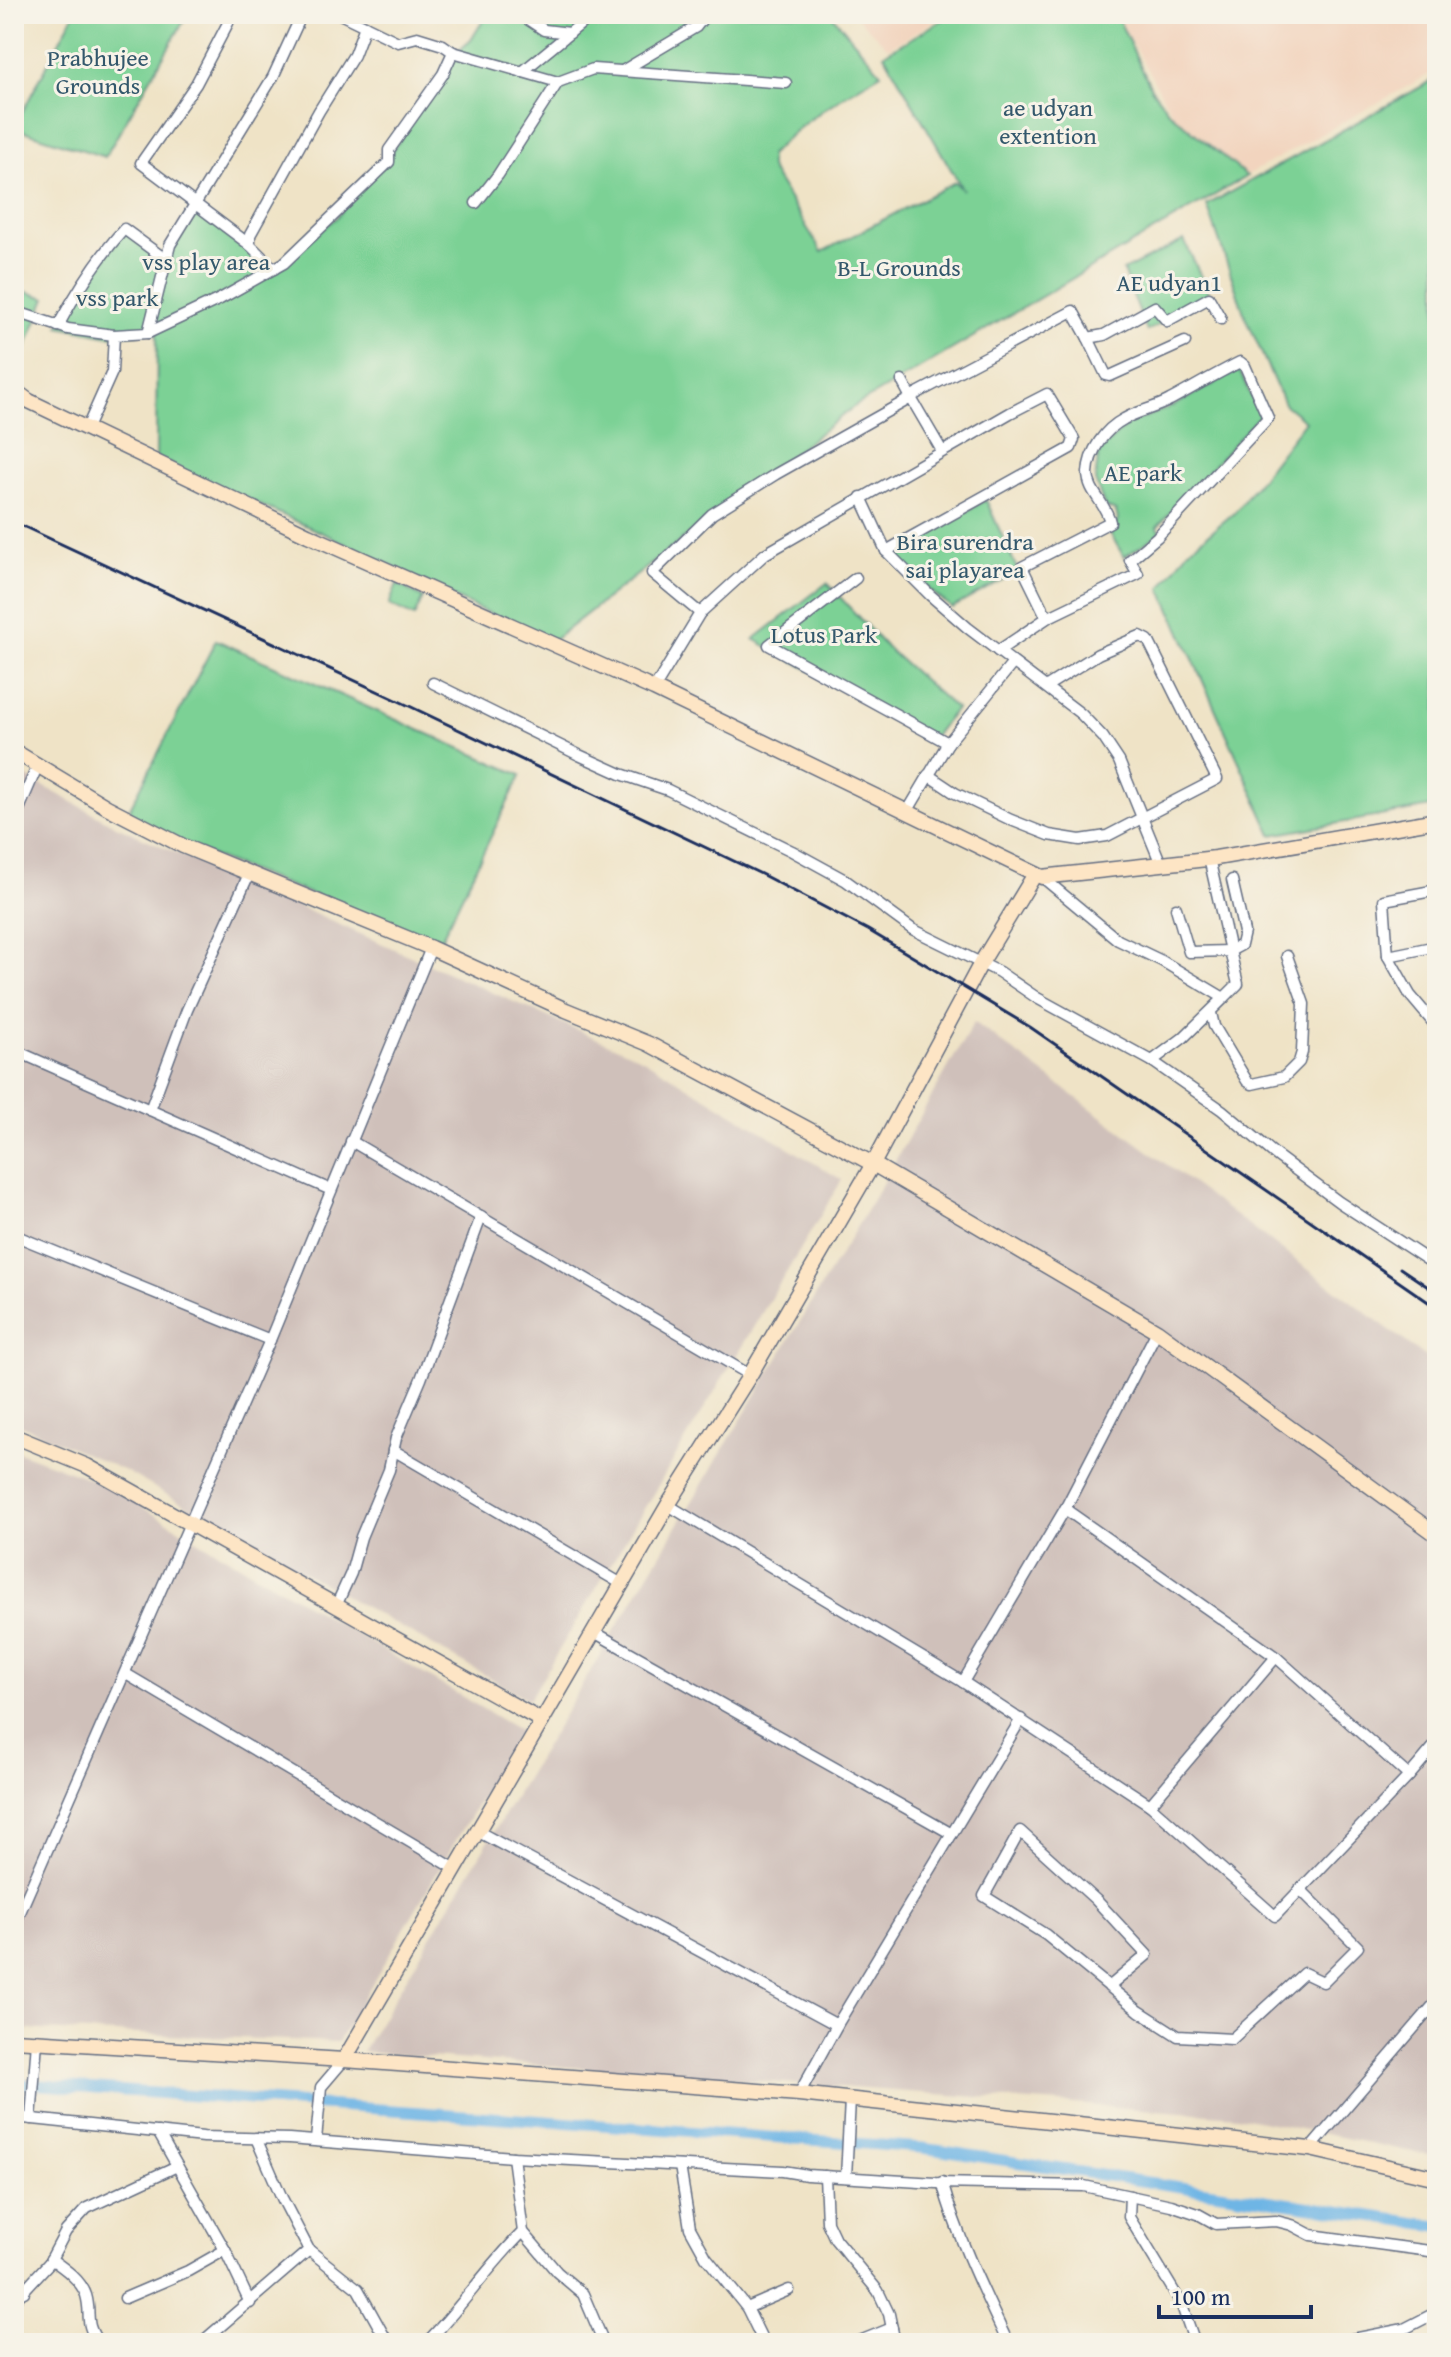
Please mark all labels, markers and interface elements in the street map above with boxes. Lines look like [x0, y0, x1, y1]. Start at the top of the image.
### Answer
park label: Prabhujee Grounds [47, 40, 149, 103]
park label: ae udyan extention [999, 90, 1097, 153]
park label: vss play area [142, 244, 271, 279]
park label: B-L Grounds [837, 250, 961, 285]
park label: AE udyan1 [1116, 265, 1222, 300]
park label: vss park [76, 280, 159, 315]
park label: AE park [1104, 455, 1183, 490]
park label: Bira surendra sai playarea [896, 524, 1034, 587]
park label: Lotus Park [771, 617, 878, 652]
scale bar [1159, 2269, 1311, 2319]
text: 100 m [1171, 2279, 1231, 2314]

